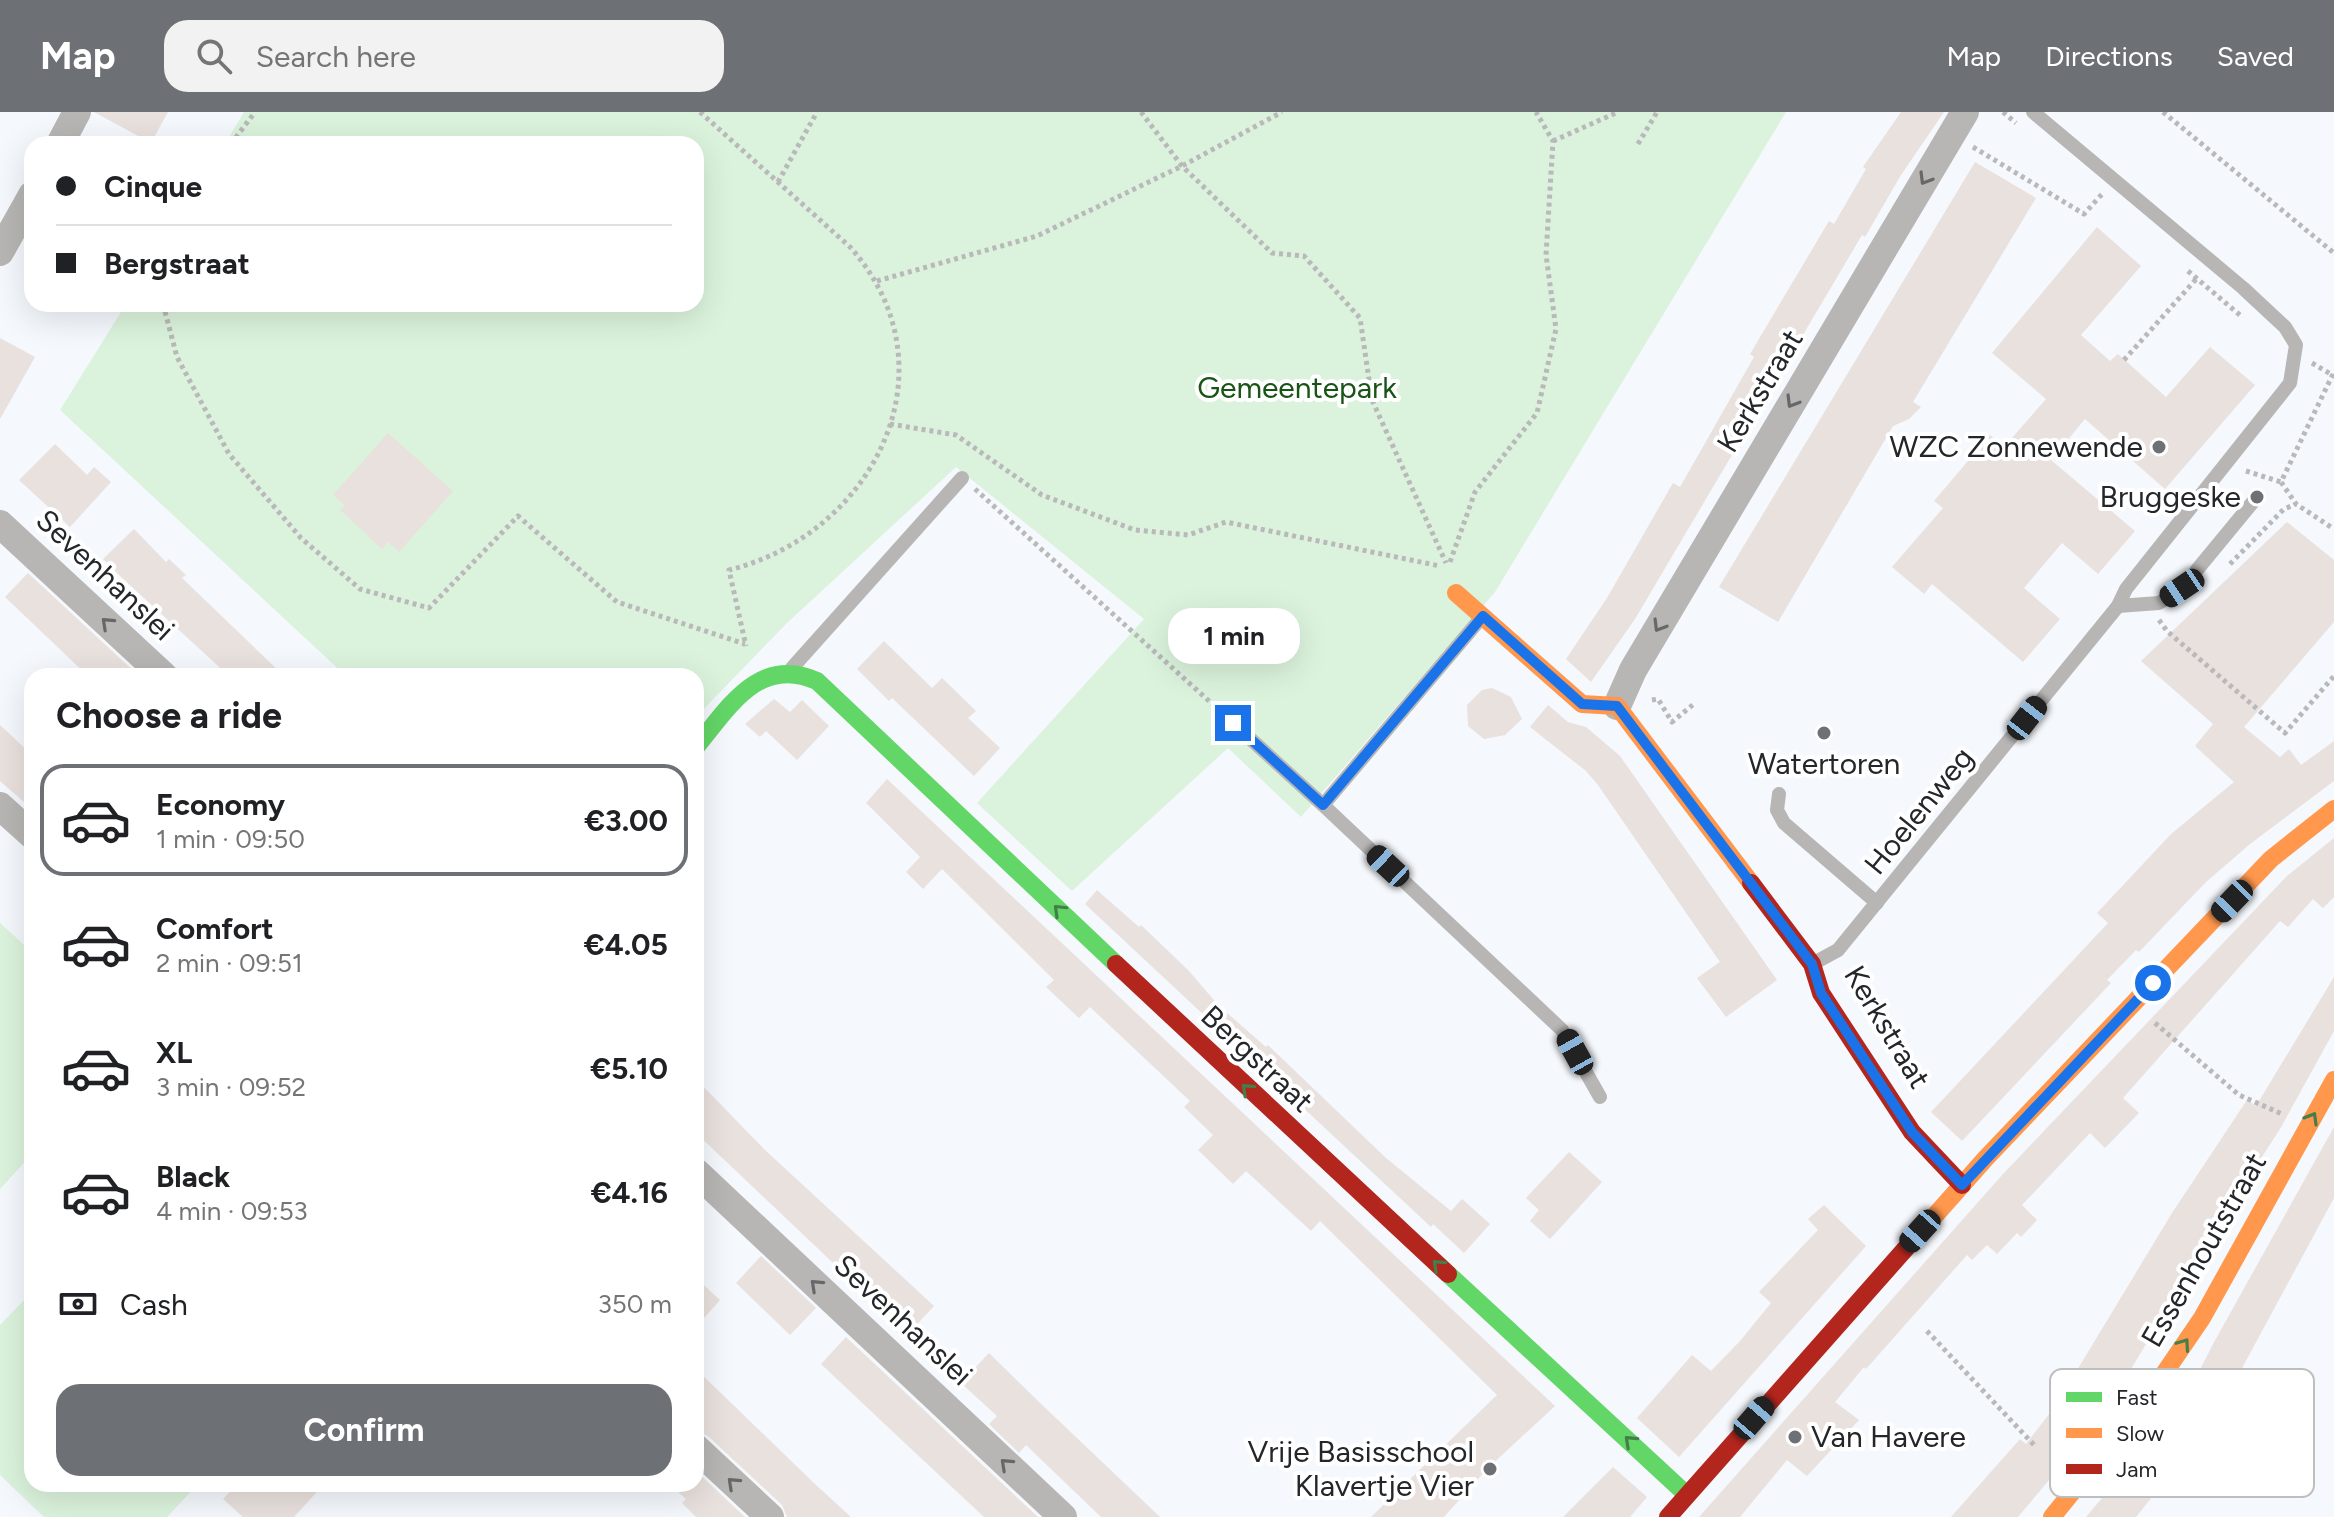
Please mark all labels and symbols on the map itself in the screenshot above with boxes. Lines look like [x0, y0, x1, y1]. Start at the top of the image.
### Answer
one-way arrow [1919, 170, 1935, 185]
street label: Kerkstraat [1709, 323, 1811, 459]
park label: Gemeentepark [1197, 369, 1397, 406]
one-way arrow [1786, 394, 1802, 408]
place label: WZC Zonnewende [1890, 428, 2143, 465]
marker: WZC Zonnewende [2150, 438, 2168, 456]
place label: Bruggeske [2100, 478, 2241, 515]
marker: Bruggeske [2248, 488, 2266, 506]
street label: Sevenhanslei [29, 501, 182, 648]
car [2155, 565, 2209, 611]
callout: 1 min [1167, 607, 1299, 663]
one-way arrow [1653, 617, 1669, 632]
one-way arrow [102, 618, 117, 632]
car [2003, 692, 2051, 744]
route end [1215, 705, 1251, 741]
marker: Watertoren [1815, 724, 1833, 742]
street label: Hoelenweg [1856, 740, 1981, 882]
place label: Watertoren [1748, 745, 1900, 782]
car [1362, 841, 1414, 891]
car [2207, 875, 2257, 927]
one-way arrow [1054, 904, 1068, 919]
street label: Kerkstraat [1836, 959, 1938, 1095]
route start [2135, 965, 2171, 1001]
street label: Bergstraat [1194, 997, 1321, 1120]
car [1553, 1025, 1597, 1079]
one-way arrow [1242, 1084, 1256, 1099]
one-way arrow [2302, 1112, 2318, 1126]
street label: Essenhoutstraat [2133, 1146, 2274, 1354]
car [1895, 1205, 1945, 1257]
street label: Sevenhanslei [827, 1246, 980, 1393]
one-way arrow [1433, 1261, 1448, 1275]
one-way arrow [811, 1281, 826, 1295]
one-way arrow [2175, 1338, 2190, 1352]
legend [2050, 1369, 2314, 1497]
text: Fast [2116, 1384, 2158, 1411]
car [1729, 1392, 1779, 1444]
place label: Van Havere [1811, 1418, 1966, 1455]
text: Slow [2116, 1420, 2165, 1447]
marker: Van Havere [1786, 1428, 1804, 1446]
place label: Vrije Basisschool Klavertje Vier [1248, 1433, 1474, 1504]
one-way arrow [1624, 1437, 1639, 1451]
text: Jam [2116, 1456, 2157, 1483]
one-way arrow [1001, 1458, 1015, 1473]
marker: Vrije Basisschool Klavertje Vier [1481, 1460, 1499, 1478]
one-way arrow [728, 1477, 742, 1492]

